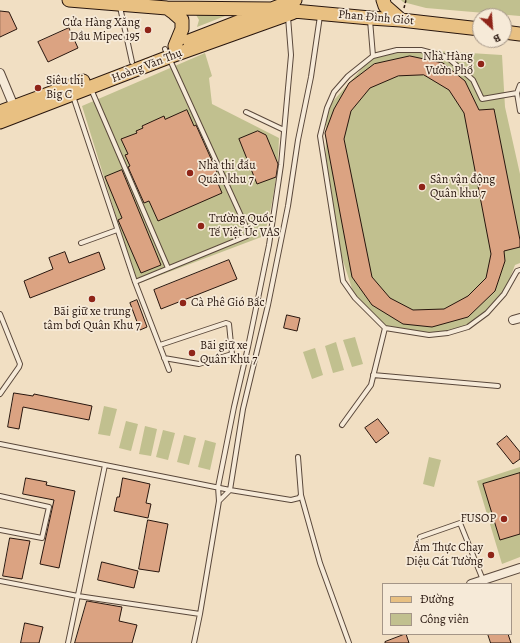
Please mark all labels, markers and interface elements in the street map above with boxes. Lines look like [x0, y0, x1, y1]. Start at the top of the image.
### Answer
street label: Phan Đình Giót [338, 8, 414, 28]
north arrow [472, 8, 512, 48]
place label: Cửa Hàng Xăng Dầu Mipec 195 [63, 16, 140, 44]
marker: Cửa Hàng Xăng Dầu Mipec 195 [143, 25, 153, 35]
text: B [491, 30, 503, 47]
street label: Hoàng Văn Thụ [110, 46, 184, 86]
place label: Nhà Hàng Vườn Phố [423, 50, 473, 78]
marker: Nhà Hàng Vườn Phố [476, 59, 486, 69]
place label: Siêu thị Big C [46, 74, 84, 102]
marker: Siêu thị Big C [33, 83, 43, 93]
place label: Nhà thi đấu Quân khu 7 [198, 159, 256, 187]
marker: Nhà thi đấu Quân khu 7 [185, 168, 195, 178]
place label: Sân vận động Quân khu 7 [430, 173, 495, 201]
marker: Sân vận động Quân khu 7 [417, 182, 427, 192]
place label: Trường Quốc Tế Việt Úc VAS [209, 212, 280, 240]
marker: Trường Quốc Tế Việt Úc VAS [196, 221, 206, 231]
marker: Bãi giữ xe trung tâm bơi Quân Khu 7 [87, 294, 97, 304]
place label: Cà Phê Gió Bấc [191, 296, 265, 310]
marker: Cà Phê Gió Bấc [178, 298, 188, 308]
place label: Bãi giữ xe trung tâm bơi Quân Khu 7 [43, 305, 141, 333]
place label: Bãi giữ xe Quân Khu 7 [200, 339, 257, 367]
marker: Bãi giữ xe Quân Khu 7 [187, 348, 197, 358]
place label: FUSOP [460, 512, 496, 526]
marker: FUSOP [499, 514, 509, 524]
place label: Ẩm Thực Chay Diệu Cát Tường [406, 541, 483, 569]
marker: Ẩm Thực Chay Diệu Cát Tường [486, 550, 496, 560]
legend [382, 583, 512, 635]
text: Đường [420, 591, 454, 607]
text: Công viên [420, 611, 469, 627]

